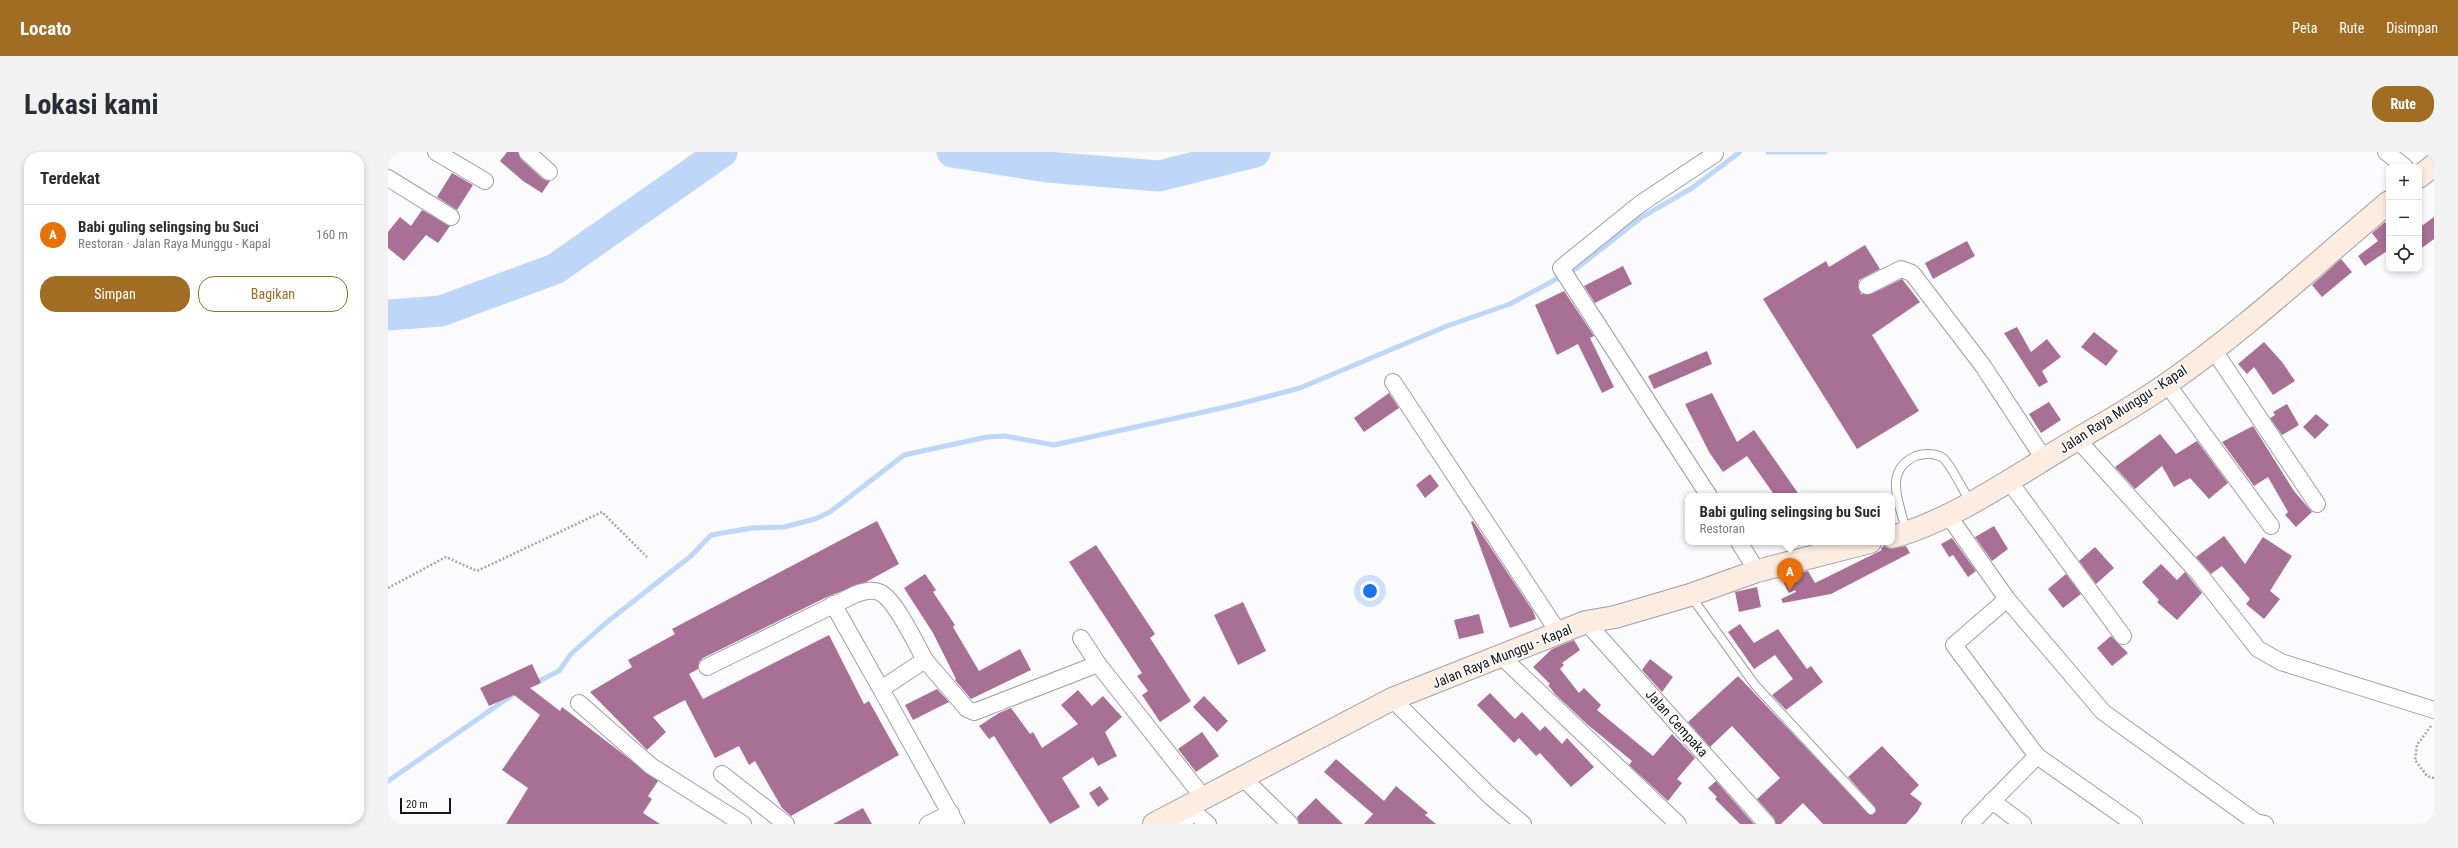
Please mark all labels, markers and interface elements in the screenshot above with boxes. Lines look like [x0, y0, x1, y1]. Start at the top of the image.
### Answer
text: Locato [20, 17, 71, 40]
text: Peta [2292, 20, 2317, 36]
text: Rute [2339, 20, 2364, 36]
text: Disimpan [2386, 20, 2438, 36]
button: Rute [2372, 86, 2434, 122]
text: Lokasi kami [24, 88, 159, 121]
map controls [2386, 164, 2422, 272]
button: + [2386, 164, 2422, 200]
text: Terdekat [40, 168, 100, 188]
button: − [2386, 200, 2422, 236]
text: Babi guling selingsing bu Suci [78, 218, 259, 236]
text: A [49, 227, 57, 242]
text: 160 m [316, 227, 348, 242]
text: Restoran · Jalan Raya Munggu - Kapal [78, 236, 271, 251]
button: locate [2386, 236, 2422, 272]
button: Simpan [40, 276, 190, 312]
button: Bagikan [198, 276, 348, 312]
street label: Jalan Raya Munggu - Kapal [2056, 362, 2190, 456]
popup [1685, 493, 1895, 545]
text: Babi guling selingsing bu Suci [1700, 503, 1880, 521]
text: Restoran [1700, 521, 1745, 536]
pin: A [1777, 558, 1803, 591]
your location [1360, 581, 1380, 601]
street label: Jalan Raya Munggu - Kapal [1430, 621, 1574, 691]
street label: Jalan Cempaka [1643, 686, 1711, 760]
scale bar [400, 796, 451, 815]
text: 20 m [406, 798, 428, 811]

